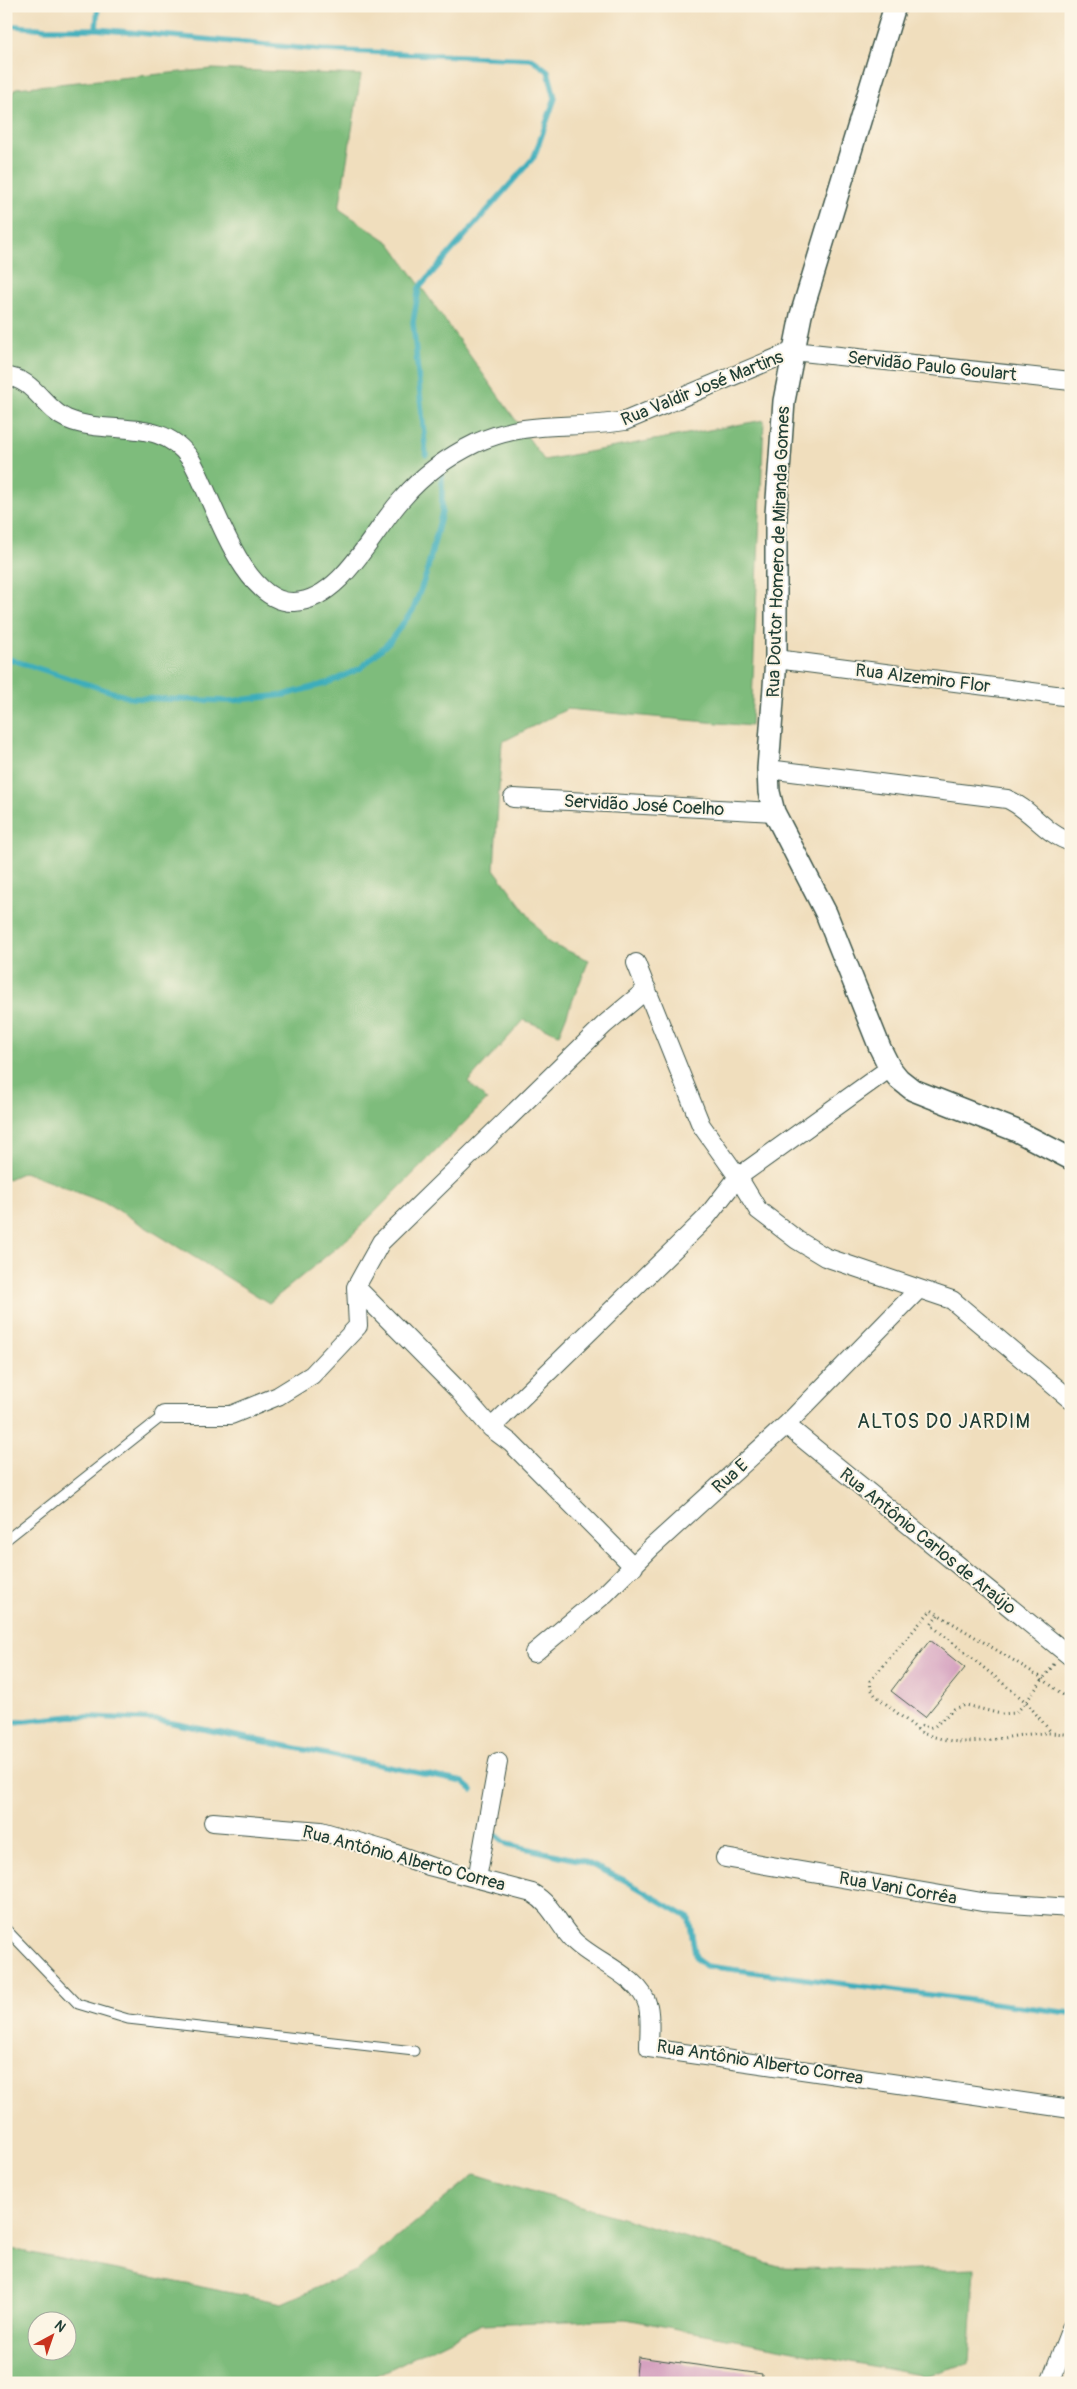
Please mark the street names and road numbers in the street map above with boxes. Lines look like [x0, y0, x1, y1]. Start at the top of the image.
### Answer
street label: Rua Valdir José Martins [618, 345, 787, 432]
street label: Servidão Paulo Goulart [846, 346, 1018, 387]
street label: Rua Doutor Homero de Miranda Gomes [762, 406, 795, 698]
street label: Rua Alzemiro Flor [854, 659, 992, 698]
street label: Servidão José Coelho [563, 790, 725, 821]
street label: Rua E [707, 1454, 753, 1499]
street label: Rua Antônio Carlos de Araújo [835, 1463, 1021, 1620]
street label: Rua Antônio Alberto Correa [300, 1820, 508, 1897]
street label: Rua Vani Corrêa [837, 1867, 959, 1910]
street label: Rua Antônio Alberto Correa [655, 2035, 865, 2090]

